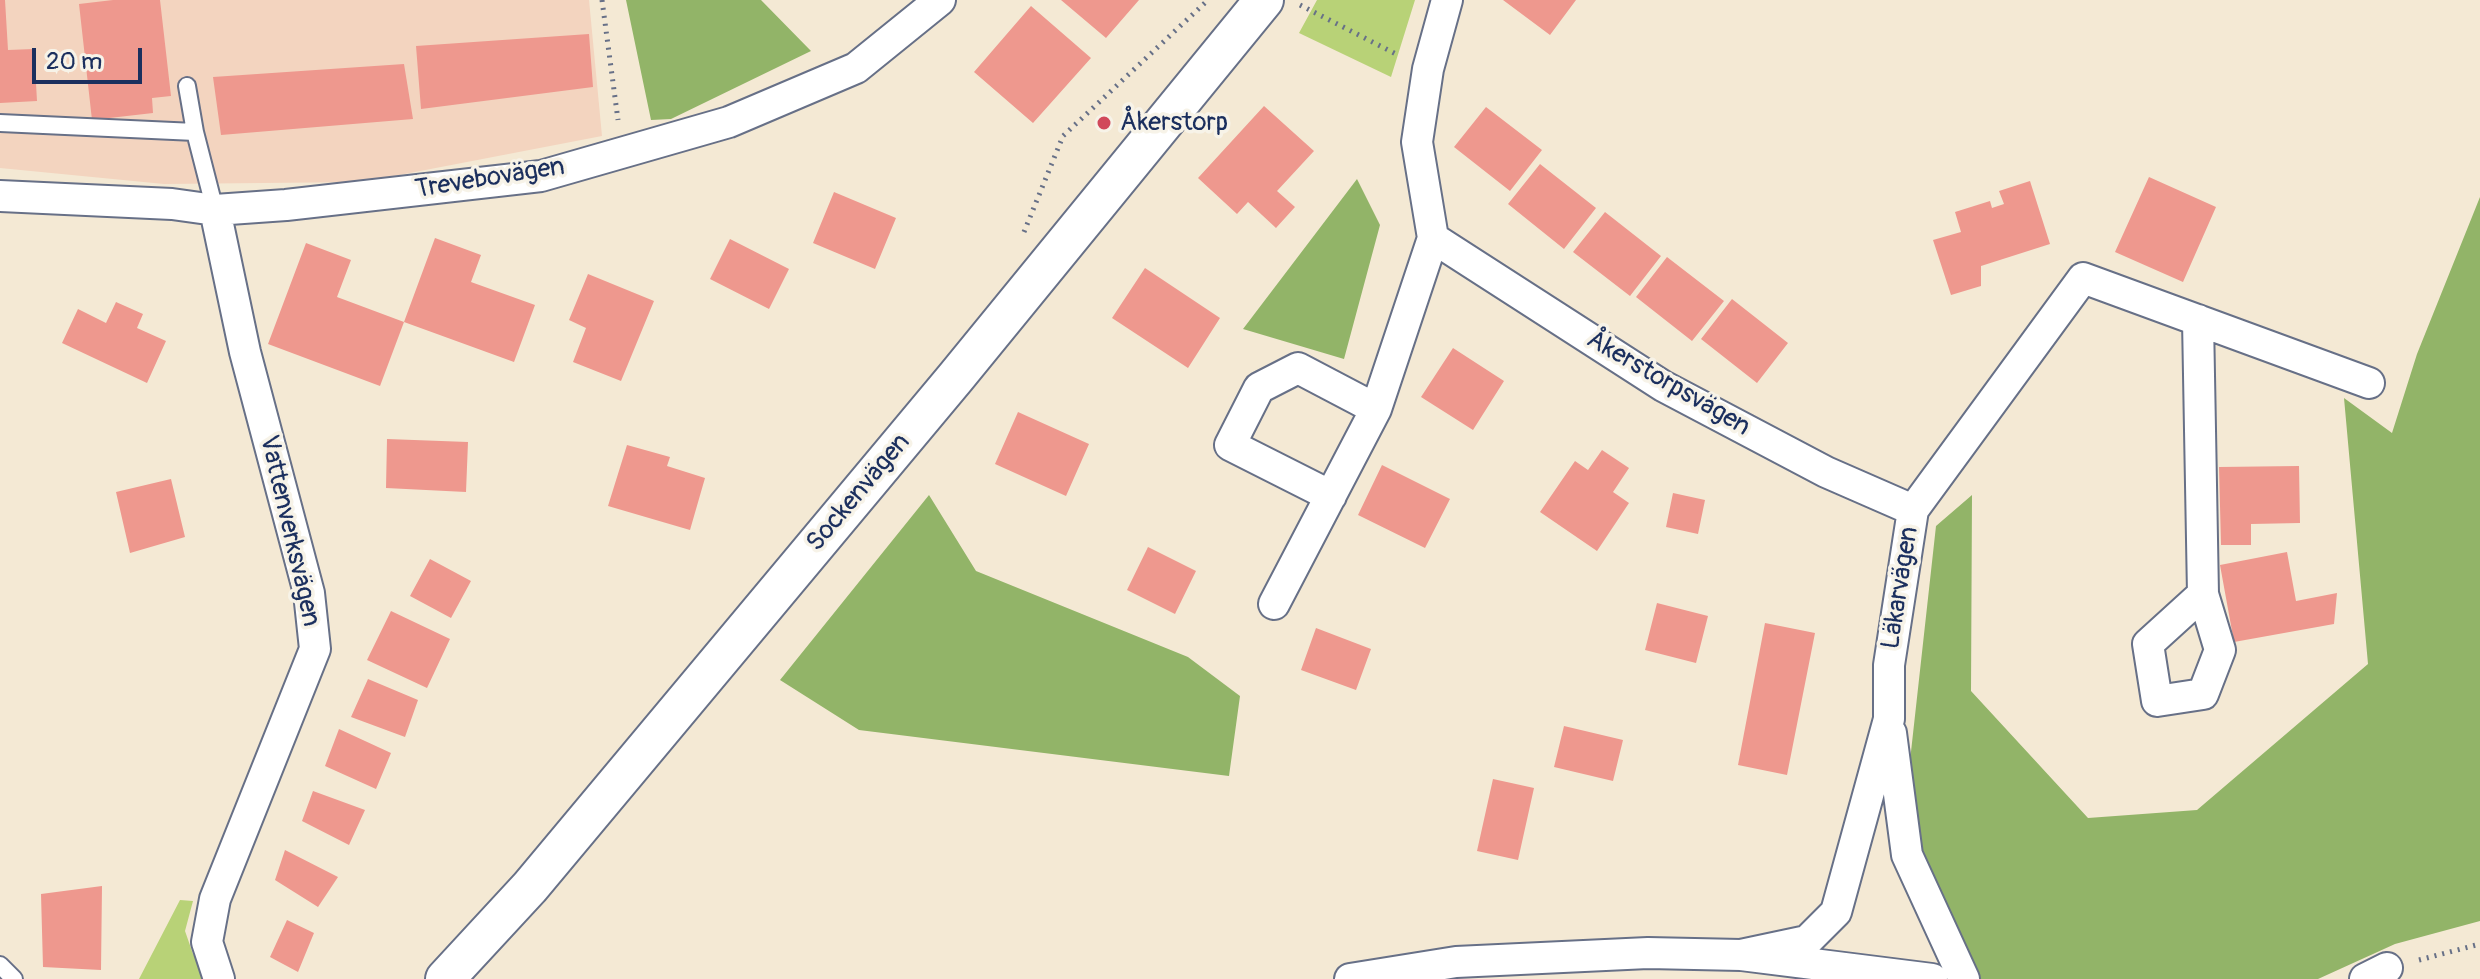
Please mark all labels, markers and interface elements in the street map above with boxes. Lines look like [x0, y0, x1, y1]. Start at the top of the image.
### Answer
scale bar [36, 32, 146, 82]
text: 20 m [46, 47, 102, 76]
place label: Åkerstorp [1120, 107, 1228, 139]
marker: Åkerstorp [1095, 114, 1113, 132]
street label: Trevebovägen [413, 152, 567, 206]
street label: Åkerstorpsvägen [1581, 325, 1755, 443]
street label: Sockenvägen [801, 428, 917, 558]
street label: Vattenverksvägen [252, 432, 326, 630]
street label: Läkarvägen [1876, 525, 1926, 651]

